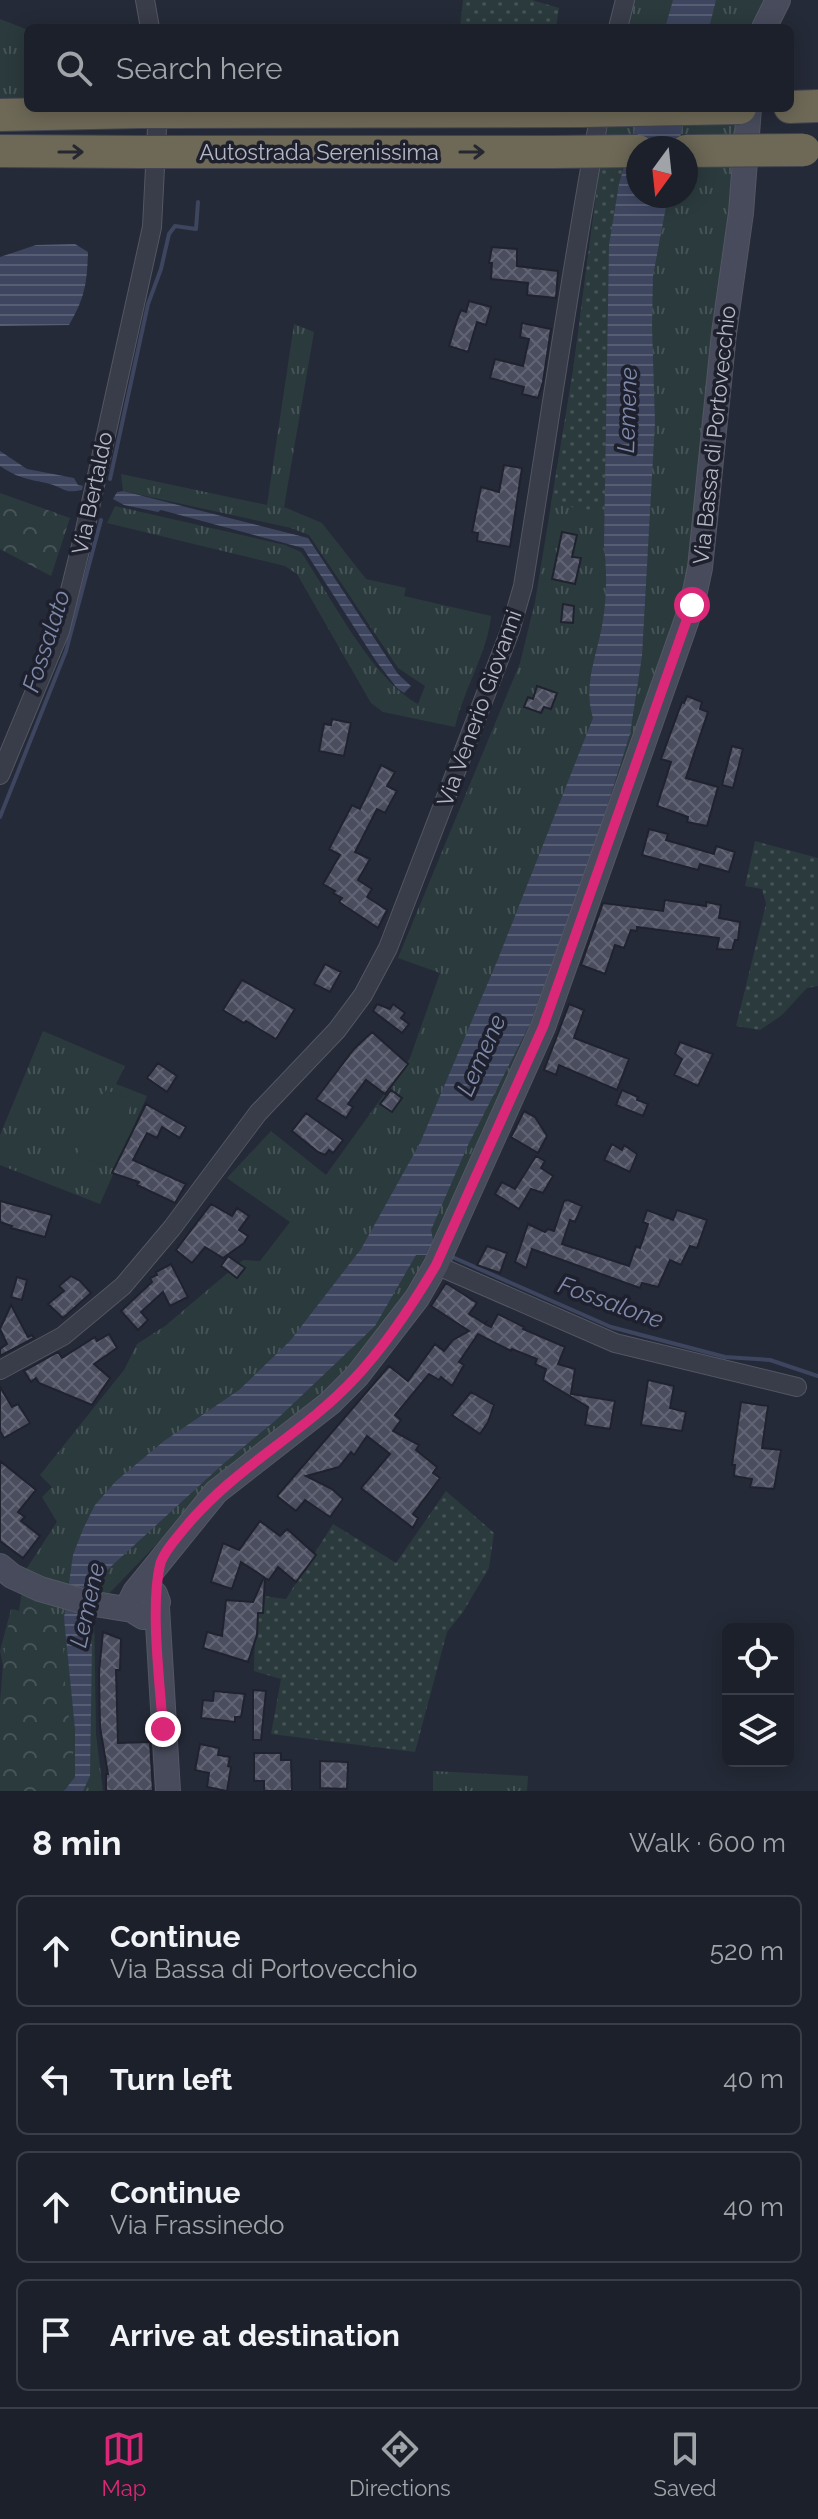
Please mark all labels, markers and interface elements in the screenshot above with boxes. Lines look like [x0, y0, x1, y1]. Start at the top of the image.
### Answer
search box [24, 24, 794, 112]
icon: search [52, 46, 96, 90]
text: Search here [116, 51, 283, 86]
north arrow [626, 136, 698, 208]
street label: Autostrada Serenissima [199, 139, 439, 165]
one-way arrow [57, 144, 84, 159]
one-way arrow [458, 144, 485, 160]
street label: Via Bassa di Portovecchio [687, 304, 741, 566]
water label: Lemene [611, 366, 643, 453]
street label: Via Bertaldo [66, 429, 118, 557]
water label: Fossalato [16, 586, 76, 696]
route start [674, 587, 710, 623]
street label: Via Venerio Giovanni [431, 606, 527, 810]
water label: Lemene [450, 1010, 512, 1100]
water label: Fossalone [554, 1270, 668, 1334]
water label: Lemene [63, 1560, 111, 1650]
map controls [722, 1623, 794, 1767]
button: locate [722, 1623, 794, 1695]
button: layers [722, 1695, 794, 1767]
route end [145, 1711, 181, 1747]
text: 8 min [32, 1823, 122, 1863]
text: Walk · 600 m [629, 1828, 786, 1858]
text: Continue [110, 1919, 241, 1954]
icon: ahead [34, 1929, 78, 1973]
text: 520 m [710, 1936, 784, 1966]
text: Via Bassa di Portovecchio [110, 1954, 417, 1984]
icon: left [34, 2057, 78, 2101]
text: Turn left [110, 2062, 232, 2097]
text: 40 m [723, 2064, 784, 2094]
text: Continue [110, 2175, 241, 2210]
icon: ahead [34, 2185, 78, 2229]
text: 40 m [723, 2192, 784, 2222]
text: Via Frassinedo [110, 2210, 285, 2240]
icon: arrive [34, 2313, 78, 2357]
text: Arrive at destination [110, 2318, 400, 2353]
tab: Map [101, 2427, 146, 2501]
tab: Directions [349, 2427, 451, 2501]
tab: Saved [654, 2427, 717, 2501]

